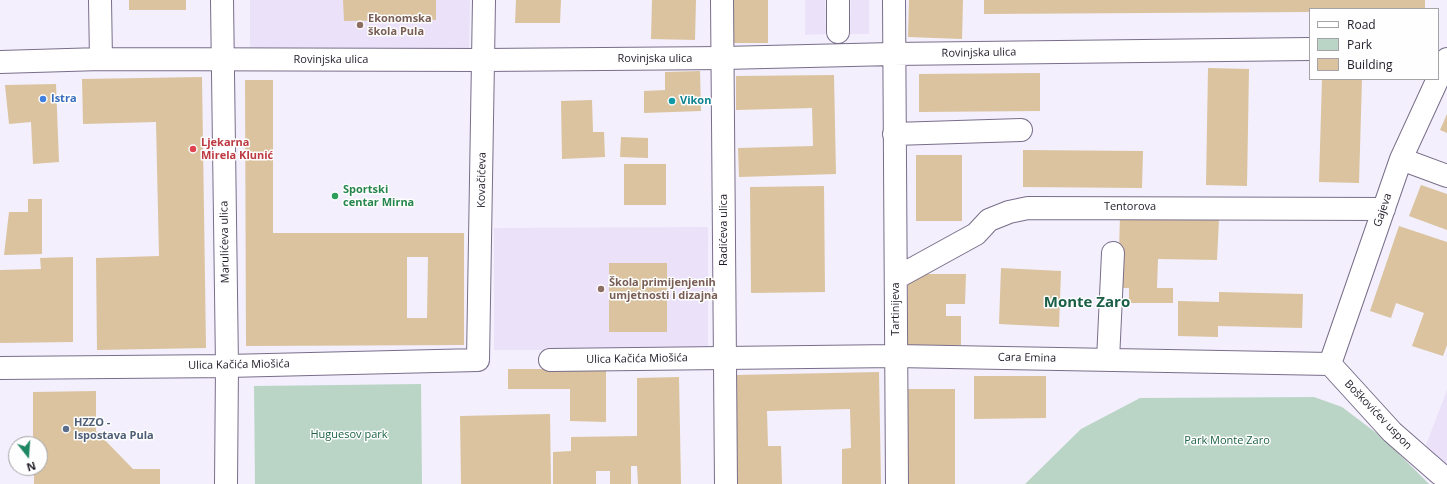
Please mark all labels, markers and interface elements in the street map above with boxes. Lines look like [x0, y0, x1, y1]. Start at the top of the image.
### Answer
legend [1309, 8, 1439, 80]
place label: Ekonomska škola Pula [368, 12, 432, 38]
text: Road [1347, 16, 1376, 33]
marker: Ekonomska škola Pula [355, 20, 365, 30]
text: Park [1347, 36, 1372, 53]
street label: Rovinjska ulica [941, 46, 1017, 60]
street label: Rovinjska ulica [618, 52, 692, 66]
street label: Rovinjska ulica [294, 53, 368, 67]
text: Building [1347, 56, 1392, 73]
place label: Istra [51, 92, 77, 106]
marker: Istra [38, 94, 48, 104]
place label: Vikon [680, 94, 711, 108]
marker: Vikon [667, 96, 677, 106]
place label: Ljekarna Mirela Klunić [201, 136, 273, 162]
marker: Ljekarna Mirela Klunić [188, 144, 198, 154]
street label: Kovačićeva [475, 152, 489, 208]
place label: Sportski centar Mirna [343, 183, 414, 209]
marker: Sportski centar Mirna [330, 191, 340, 201]
street label: Gajeva [1371, 191, 1395, 229]
street label: Radićeva ulica [717, 194, 731, 266]
street label: Tentorova [1104, 200, 1156, 214]
street label: Marulićeva ulica [218, 201, 232, 283]
place label: Škola primijenjenih umjetnosti i dizajna [609, 276, 718, 302]
street label: Tartinijeva [889, 282, 903, 336]
marker: Škola primijenjenih umjetnosti i dizajna [596, 284, 606, 294]
district label: Monte Zaro [1044, 294, 1130, 312]
street label: Cara Emina [998, 351, 1056, 365]
street label: Ulica Kačića Miošića [586, 352, 688, 366]
street label: Ulica Kačića Miošića [188, 358, 290, 372]
street label: Boškovićev uspon [1341, 378, 1415, 452]
place label: HZZO - Ispostava Pula [74, 416, 154, 442]
marker: HZZO - Ispostava Pula [61, 424, 71, 434]
park label: Huguesov park [310, 428, 388, 442]
park label: Park Monte Zaro [1184, 434, 1270, 448]
north arrow [8, 436, 48, 476]
text: N [25, 459, 38, 475]

